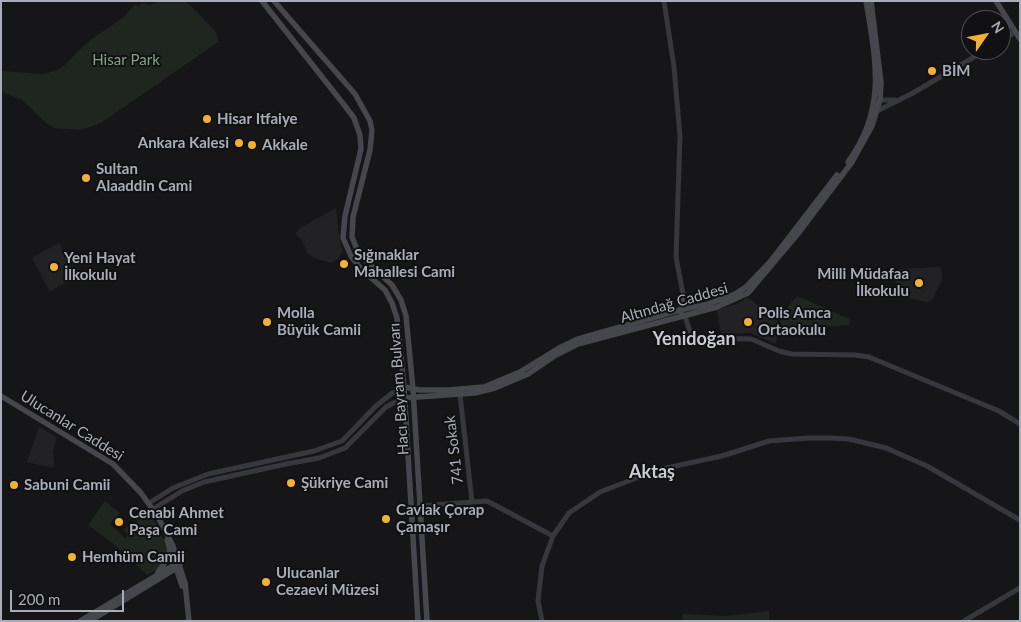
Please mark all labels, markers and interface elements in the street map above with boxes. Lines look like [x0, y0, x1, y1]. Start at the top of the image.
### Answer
north arrow [961, 10, 1011, 60]
text: N [988, 18, 1008, 36]
park label: Hisar Park [92, 51, 160, 69]
place label: BİM [942, 62, 970, 80]
marker: BİM [926, 65, 938, 77]
place label: Hisar Itfaiye [217, 110, 298, 128]
marker: Hisar Itfaiye [201, 113, 213, 125]
place label: Ankara Kalesi [138, 134, 229, 152]
place label: Akkale [262, 136, 308, 154]
marker: Ankara Kalesi [233, 137, 245, 149]
marker: Akkale [246, 139, 258, 151]
place label: Sultan Alaaddin Cami [96, 160, 192, 195]
marker: Sultan Alaaddin Cami [80, 172, 92, 184]
place label: Sığınaklar Mahallesi Cami [354, 246, 455, 281]
place label: Yeni Hayat İlkokulu [64, 249, 136, 284]
marker: Sığınaklar Mahallesi Cami [338, 258, 350, 270]
marker: Yeni Hayat İlkokulu [48, 261, 60, 273]
place label: Milli Müdafaa İlkokulu [817, 265, 909, 300]
marker: Milli Müdafaa İlkokulu [913, 277, 925, 289]
street label: Altındağ Caddesi [618, 279, 730, 327]
place label: Molla Büyük Camii [277, 304, 361, 339]
place label: Polis Amca Ortaokulu [758, 304, 831, 339]
marker: Molla Büyük Camii [261, 316, 273, 328]
marker: Polis Amca Ortaokulu [742, 316, 754, 328]
street label: Hacı Bayram Bulvarı [385, 322, 413, 456]
district label: Yenidoğan [652, 328, 736, 350]
street label: Ulucanlar Caddesi [17, 387, 127, 465]
street label: 741 Sokak [441, 415, 467, 485]
district label: Aktaş [629, 461, 675, 483]
place label: Şükriye Cami [301, 474, 388, 492]
place label: Sabuni Camii [24, 476, 110, 494]
marker: Şükriye Cami [285, 477, 297, 489]
marker: Sabuni Camii [8, 479, 20, 491]
place label: Cavlak Çorap Çamaşır [396, 501, 484, 536]
place label: Cenabi Ahmet Paşa Cami [129, 504, 224, 539]
marker: Cavlak Çorap Çamaşır [380, 513, 392, 525]
marker: Cenabi Ahmet Paşa Cami [113, 516, 125, 528]
place label: Hemhüm Camii [82, 548, 185, 566]
marker: Hemhüm Camii [66, 551, 78, 563]
place label: Ulucanlar Cezaevi Müzesi [276, 564, 379, 599]
marker: Ulucanlar Cezaevi Müzesi [260, 576, 272, 588]
scale bar [12, 580, 126, 612]
text: 200 m [18, 590, 60, 608]

